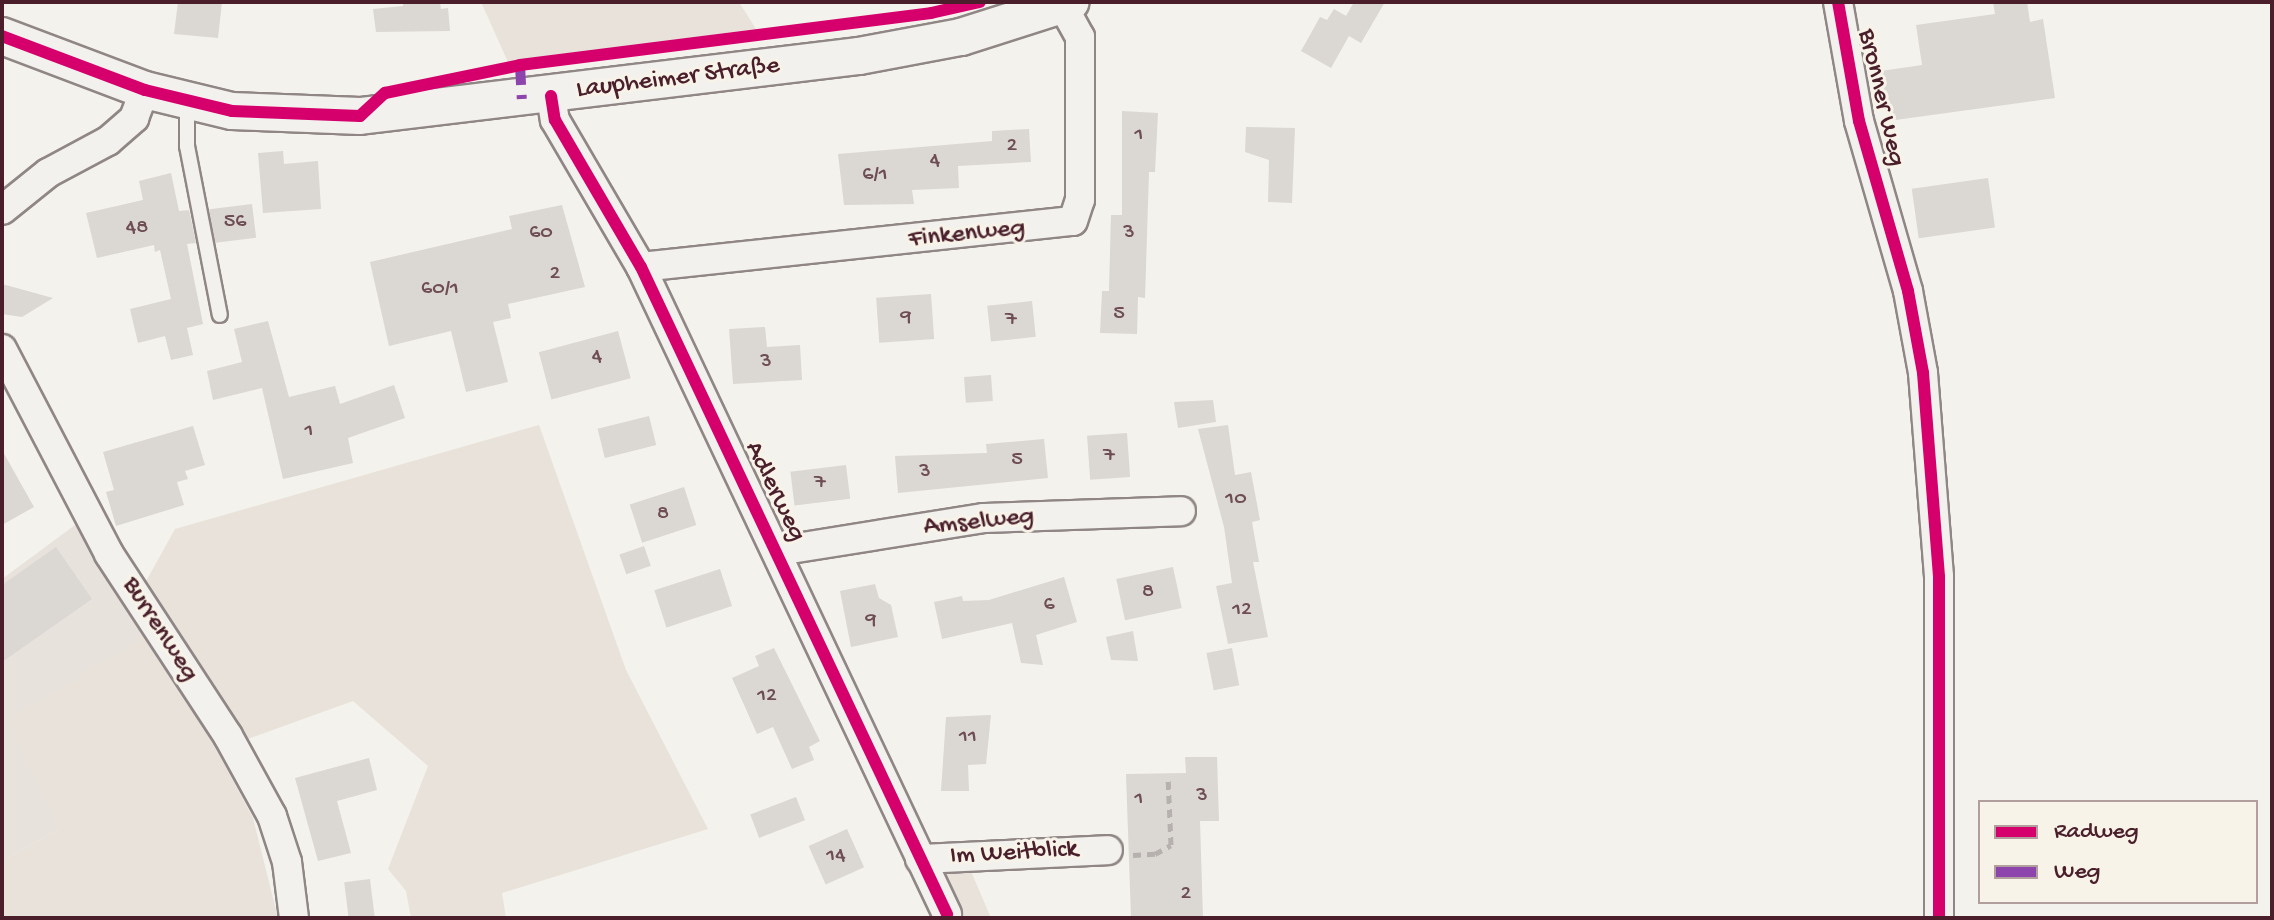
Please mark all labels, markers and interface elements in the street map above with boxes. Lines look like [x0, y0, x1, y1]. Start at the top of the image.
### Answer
street label: Bronner Weg [1849, 26, 1911, 170]
street label: Laupheimer Straße [574, 51, 782, 107]
house number: 1 [1135, 123, 1143, 149]
house number: 2 [1007, 134, 1017, 160]
house number: 4 [930, 149, 940, 175]
house number: 6/1 [862, 163, 888, 189]
house number: 56 [224, 210, 246, 236]
street label: Finkenweg [907, 213, 1027, 257]
house number: 48 [126, 216, 148, 242]
house number: 60 [529, 221, 553, 247]
house number: 3 [1123, 221, 1135, 247]
house number: 2 [550, 262, 560, 288]
house number: 60/1 [421, 277, 459, 303]
house number: 5 [1113, 302, 1125, 328]
house number: 9 [900, 306, 912, 332]
house number: 7 [1005, 308, 1017, 334]
house number: 4 [592, 345, 602, 371]
house number: 3 [760, 350, 772, 376]
house number: 1 [305, 419, 313, 445]
street label: Adlerweg [736, 437, 812, 547]
house number: 7 [1103, 444, 1115, 470]
house number: 5 [1011, 448, 1023, 474]
house number: 3 [919, 460, 931, 486]
house number: 7 [814, 471, 826, 497]
house number: 10 [1225, 487, 1247, 513]
house number: 8 [657, 502, 669, 528]
street label: Amselweg [922, 502, 1036, 544]
street label: Burrenweg [114, 572, 204, 688]
house number: 8 [1142, 580, 1154, 606]
house number: 6 [1043, 593, 1055, 619]
house number: 12 [1232, 598, 1252, 624]
house number: 9 [865, 609, 877, 635]
house number: 12 [757, 684, 777, 710]
house number: 11 [959, 725, 977, 751]
house number: 3 [1196, 784, 1208, 810]
house number: 1 [1135, 787, 1143, 813]
legend [1978, 800, 2258, 904]
text: Radweg [2054, 818, 2139, 847]
street label: Im Weitblick [949, 835, 1079, 873]
house number: 14 [826, 844, 846, 870]
text: Weg [2054, 858, 2100, 887]
house number: 2 [1181, 882, 1191, 908]

